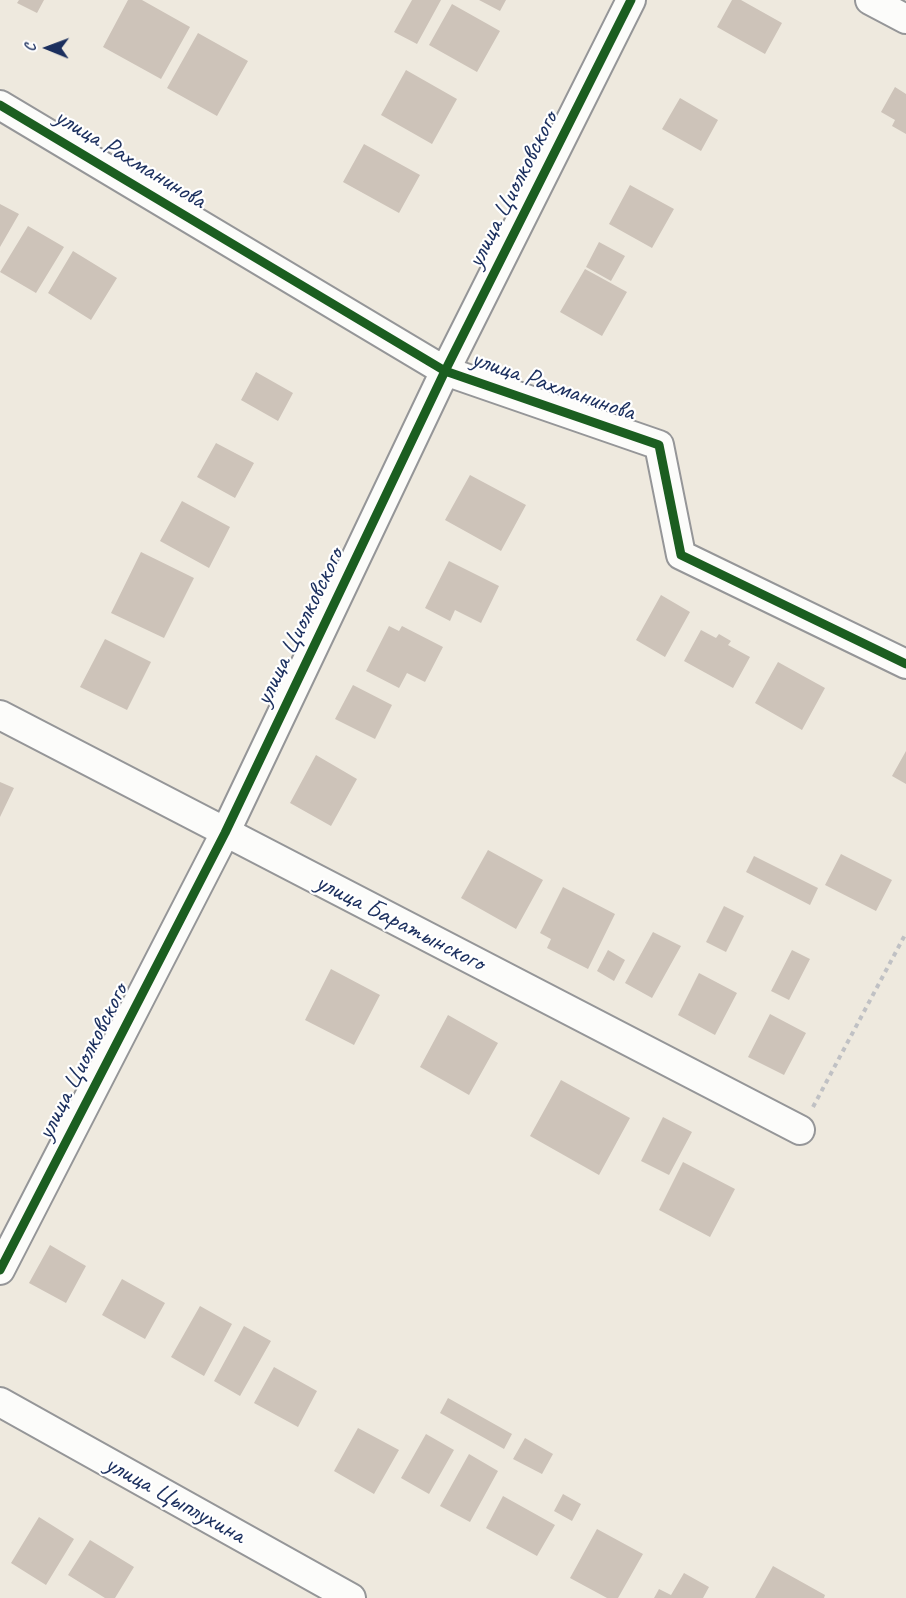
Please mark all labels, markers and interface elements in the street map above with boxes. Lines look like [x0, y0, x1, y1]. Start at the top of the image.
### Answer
north arrow [18, 18, 78, 78]
text: С [20, 44, 40, 52]
street label: улица Рахманинова [49, 102, 211, 216]
street label: улица Циолковского [460, 107, 566, 273]
street label: улица Рахманинова [467, 343, 639, 429]
street label: улица Циолковского [248, 543, 352, 711]
street label: улица Баратынского [310, 867, 490, 979]
street label: улица Циолковского [30, 979, 136, 1145]
street label: улица Цыплухина [99, 1449, 251, 1551]

